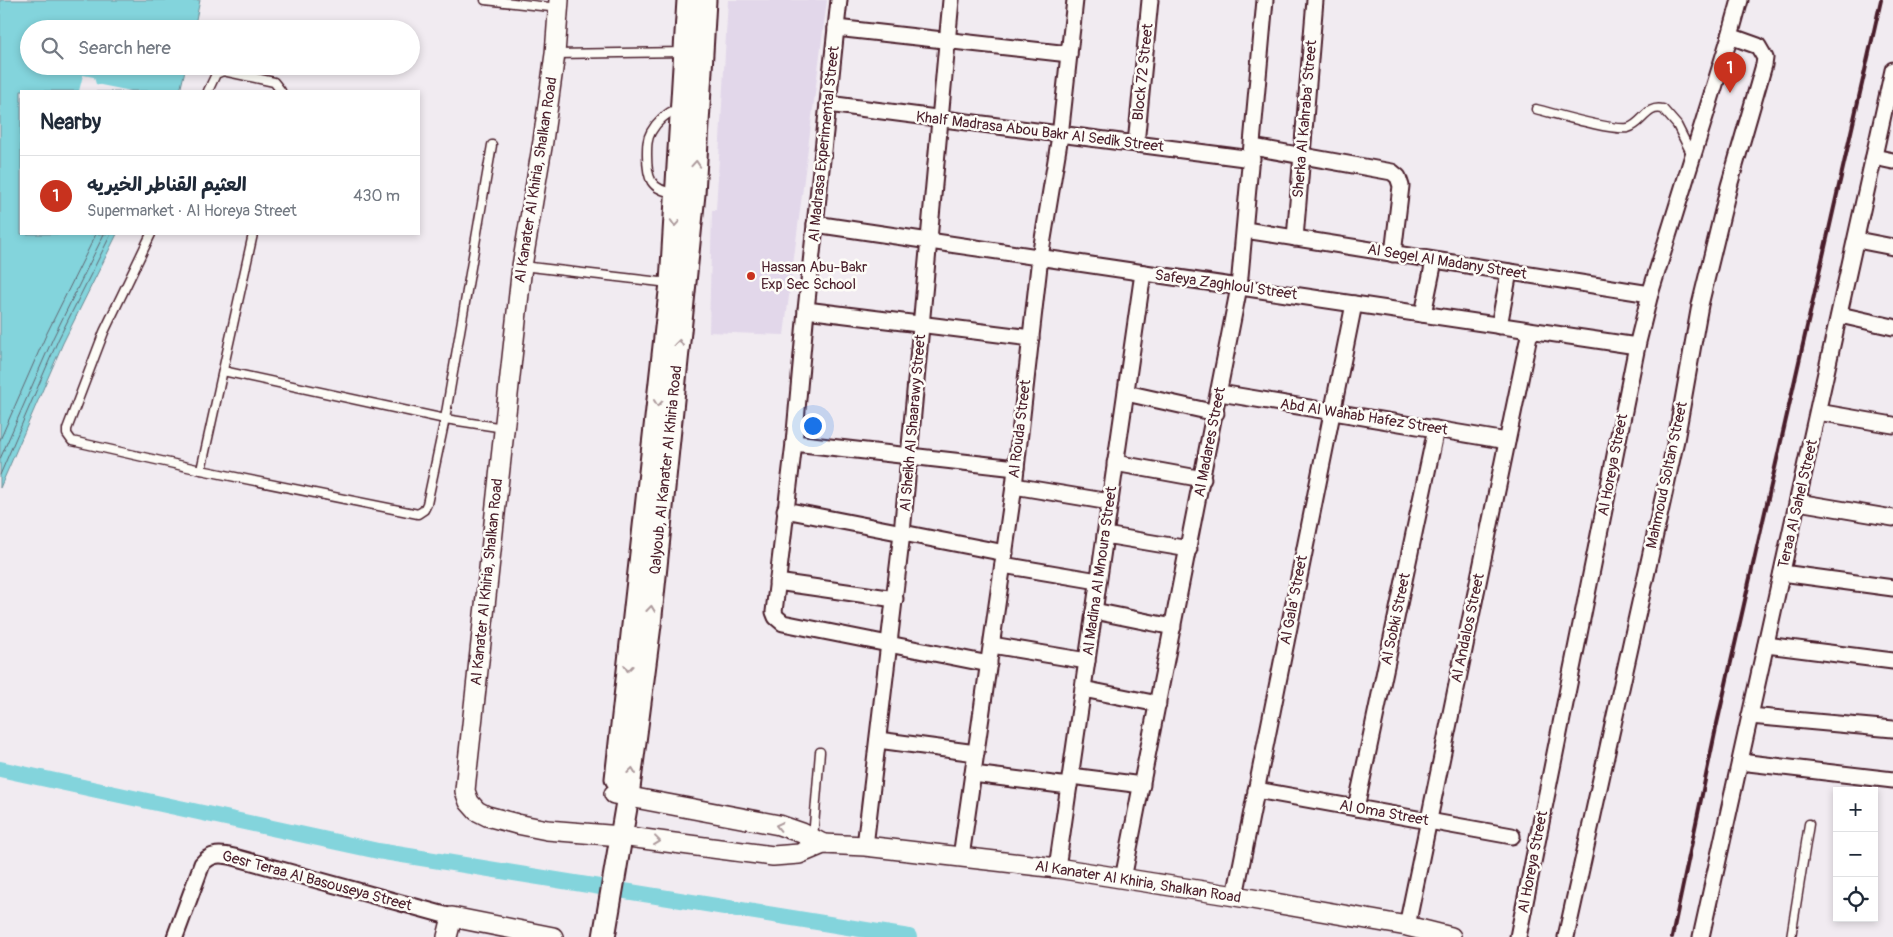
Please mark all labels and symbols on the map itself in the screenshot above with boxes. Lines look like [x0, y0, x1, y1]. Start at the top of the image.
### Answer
street label: Block 72 Street [1128, 22, 1158, 121]
street label: Sherka Al Kahraba' Street [1289, 38, 1321, 199]
street label: Al Madrasa Experimental Street [804, 44, 844, 243]
pin: 1 [1714, 52, 1746, 93]
street label: Al Kanater Al Khiria, Shalkan Road [510, 76, 562, 284]
street label: Khalf Madrasa Abou Bakr Al Sedik Street [915, 107, 1166, 157]
one-way arrow [691, 160, 702, 168]
one-way arrow [670, 220, 681, 228]
street label: Al Segel Al Madany Street [1366, 240, 1529, 284]
place label: Hassan Abu-Bakr Exp Sec School [761, 258, 868, 294]
street label: Safeya Zaghloul Street [1154, 266, 1299, 305]
marker: Hassan Abu-Bakr Exp Sec School [745, 270, 757, 282]
street label: Al Sheikh Al Shaarawy Street [896, 333, 930, 513]
one-way arrow [673, 339, 684, 347]
street label: Qalyoub, Al Kanater Al Khiria Road [646, 365, 686, 575]
street label: Al Rouda Street [1005, 378, 1036, 479]
street label: Al Madares Street [1190, 384, 1230, 499]
street label: Abd Al Wahab Hafez Street [1279, 394, 1450, 440]
one-way arrow [653, 399, 664, 407]
street label: Mahmoud Soltan Street [1642, 399, 1692, 550]
street label: Al Horeya Street [1594, 411, 1632, 518]
your location [800, 413, 826, 439]
street label: Teraa Al Sahel Street [1774, 437, 1822, 570]
street label: Al Kanater Al Khiria, Shalkan Road [467, 477, 507, 687]
street label: Al Madina Al Mnoura Street [1079, 484, 1121, 657]
street label: Al Gala' Street [1276, 553, 1312, 646]
street label: Al Sobki Street [1377, 570, 1415, 667]
street label: Al Andalos Street [1447, 571, 1489, 684]
one-way arrow [645, 605, 656, 613]
one-way arrow [623, 665, 634, 673]
one-way arrow [626, 766, 637, 774]
street label: Al Oma Street [1338, 796, 1431, 830]
street label: Al Horeya Street [1514, 808, 1552, 915]
one-way arrow [774, 821, 783, 831]
one-way arrow [653, 835, 661, 846]
street label: Gesr Teraa Al Basouseya Street [220, 846, 415, 916]
street label: Al Kanater Al Khiria, Shalkan Road [1034, 856, 1242, 908]

